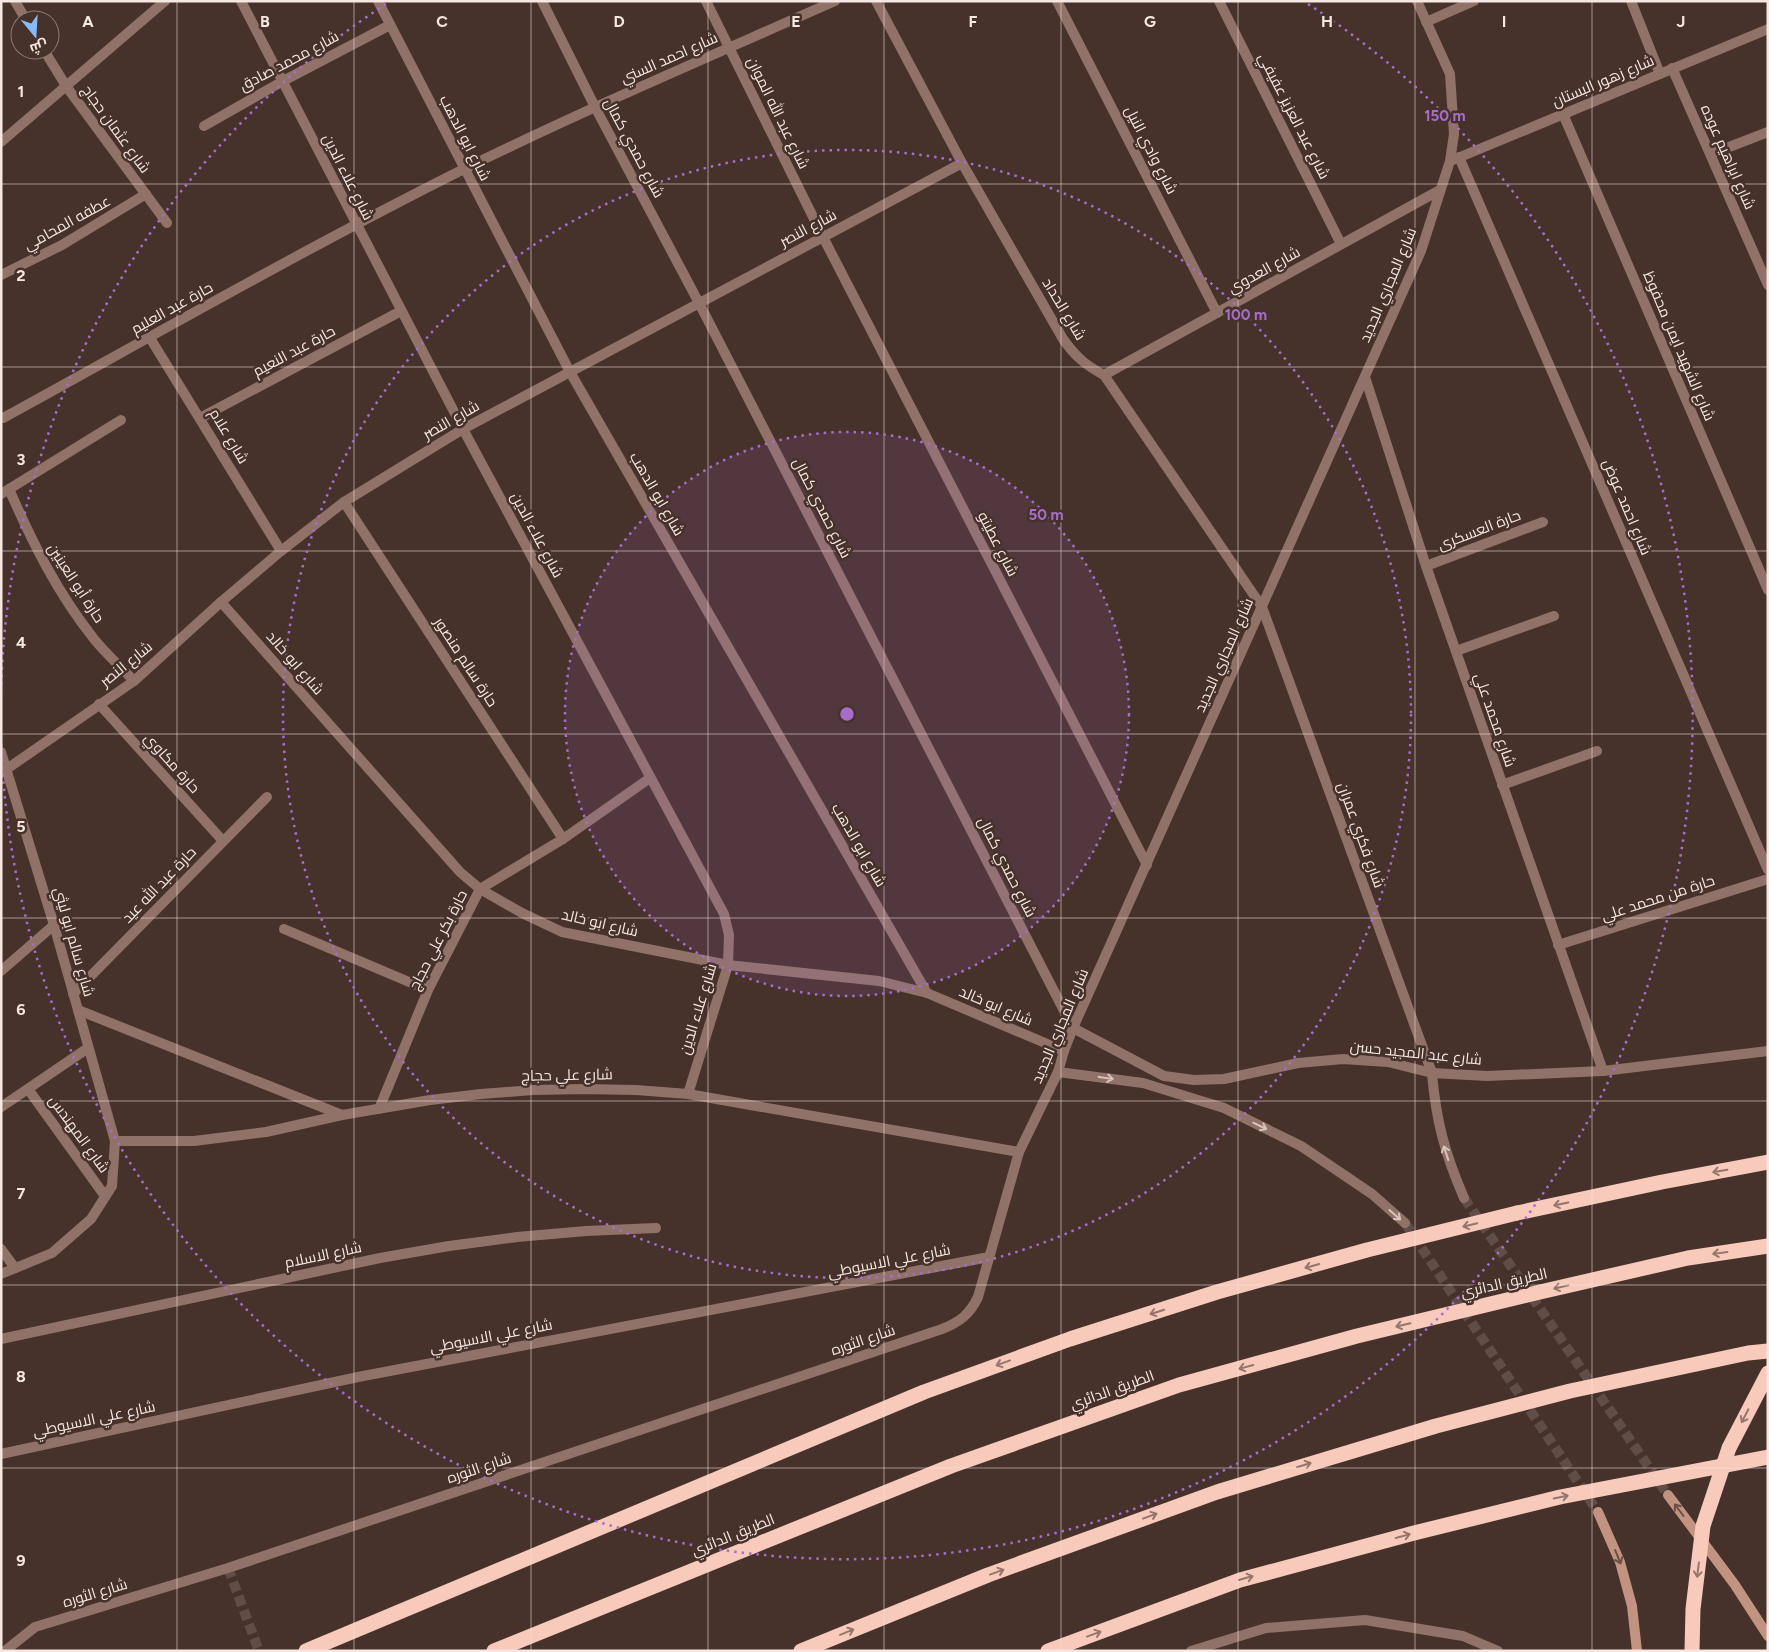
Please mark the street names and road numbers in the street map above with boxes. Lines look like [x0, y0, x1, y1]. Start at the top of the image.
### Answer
street label: شارع محمد صادق [236, 27, 343, 97]
street label: شارع احمد السني [618, 28, 722, 90]
street label: شارع عبد العزيز عفيفي [1252, 50, 1334, 183]
street label: شارع زهور البستان [1549, 51, 1658, 112]
street label: شارع عبد الله الموان [741, 54, 814, 173]
street label: شارع عثمان حجاج [76, 81, 154, 178]
street label: شارع ابو الدهب [434, 92, 494, 185]
street label: شارع حمدي كمال [598, 95, 668, 202]
street label: شارع ابراهيم عوده [1695, 102, 1759, 213]
street label: شارع وادي النيل [1118, 103, 1181, 199]
street label: شارع علاء الدين [317, 131, 377, 224]
street label: عطفه المحامي [20, 192, 115, 257]
street label: شارع النصر [775, 205, 841, 253]
street label: شارع المجاري الجديد [1356, 225, 1423, 346]
street label: شارع العدوي [1225, 243, 1305, 300]
street label: شارع الشهيد ايمن محفوظ [1637, 269, 1719, 424]
street label: شارع الحداد [1037, 275, 1090, 344]
street label: حارة عبد العليم [128, 278, 217, 339]
street label: حارة عبد النعيم [250, 322, 339, 381]
street label: شارع النصر [419, 397, 483, 446]
street label: شارع علام [204, 405, 252, 468]
street label: شارع ابو الدهب [624, 449, 688, 540]
street label: شارع حمدي كمال [786, 455, 855, 563]
street label: شارع احمد عوض [1597, 456, 1655, 558]
street label: شارع علاء الدين [505, 489, 567, 582]
street label: حارة العسكرى [1435, 506, 1523, 555]
street label: شارع عطيتو [972, 509, 1022, 580]
street label: حارة أبو العينين [43, 539, 109, 627]
street label: شارع المجاري الجديد [1191, 595, 1260, 716]
street label: حارة سالم منصور [429, 613, 502, 711]
street label: شارع ابو خالد [261, 628, 327, 700]
street label: شارع النصر [95, 637, 157, 693]
street label: شارع محمد علي [1468, 671, 1519, 770]
street label: حارة مكاوي [138, 729, 204, 799]
street label: شارع فكري عمران [1331, 780, 1388, 891]
street label: شارع ابو الدهب [826, 800, 890, 891]
street label: شارع حمدي كمال [971, 814, 1040, 922]
street label: حارة عبد الله عيد [117, 842, 200, 927]
street label: حارة من محمد علي [1599, 871, 1718, 928]
street label: شارع سالم ابو ليثي [47, 885, 98, 1000]
street label: حارة بكر علي حجاج [405, 887, 474, 995]
street label: شارع ابو خالد [559, 905, 640, 942]
street label: شارع علاء الدين [676, 961, 722, 1057]
street label: شارع المجاري الجديد [1028, 966, 1095, 1087]
street label: شارع ابو خالد [956, 982, 1035, 1031]
street label: شارع عبد المجيد حسن [1349, 1037, 1483, 1071]
street label: شارع علي حجاج [521, 1065, 613, 1088]
street label: شارع المهندس [43, 1092, 113, 1177]
street label: شارع الاسلام [283, 1238, 364, 1274]
street label: شارع علي الاسيوطي [826, 1240, 953, 1285]
street label: الطريق الدائري [1459, 1264, 1550, 1305]
street label: شارع علي الاسيوطي [428, 1315, 555, 1360]
street label: شارع الثوره [829, 1321, 898, 1361]
street label: الطريق الدائري [1067, 1366, 1158, 1416]
street label: شارع علي الاسيوطي [31, 1397, 157, 1444]
street label: شارع الثوره [445, 1449, 514, 1489]
street label: الطريق الدائري [689, 1510, 778, 1563]
street label: شارع الثوره [60, 1575, 130, 1613]

